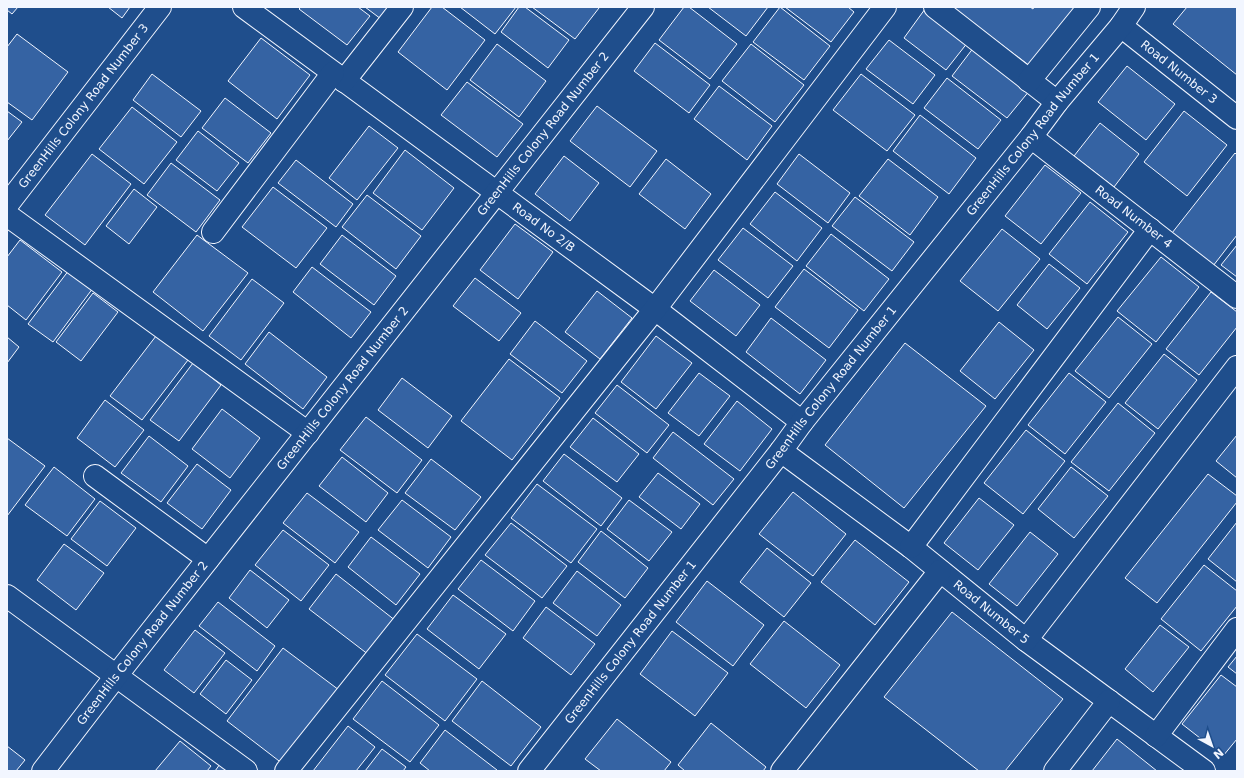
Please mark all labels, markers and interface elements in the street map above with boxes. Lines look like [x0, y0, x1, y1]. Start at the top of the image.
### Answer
street label: GreenHills Colony Road Number 3 [15, 21, 151, 191]
street label: Road Number 3 [1138, 37, 1220, 107]
street label: GreenHills Colony Road Number 2 [474, 49, 612, 218]
street label: GreenHills Colony Road Number 1 [964, 50, 1102, 218]
street label: Road Number 4 [1092, 182, 1175, 251]
street label: Road No 2/B [510, 200, 578, 255]
street label: GreenHills Colony Road Number 1 [762, 303, 900, 472]
street label: GreenHills Colony Road Number 2 [274, 304, 411, 473]
street label: GreenHills Colony Road Number 2 [74, 558, 211, 728]
street label: GreenHills Colony Road Number 1 [562, 558, 699, 727]
street label: Road Number 5 [951, 577, 1032, 647]
north arrow [1192, 726, 1232, 766]
text: N [1210, 745, 1226, 761]

